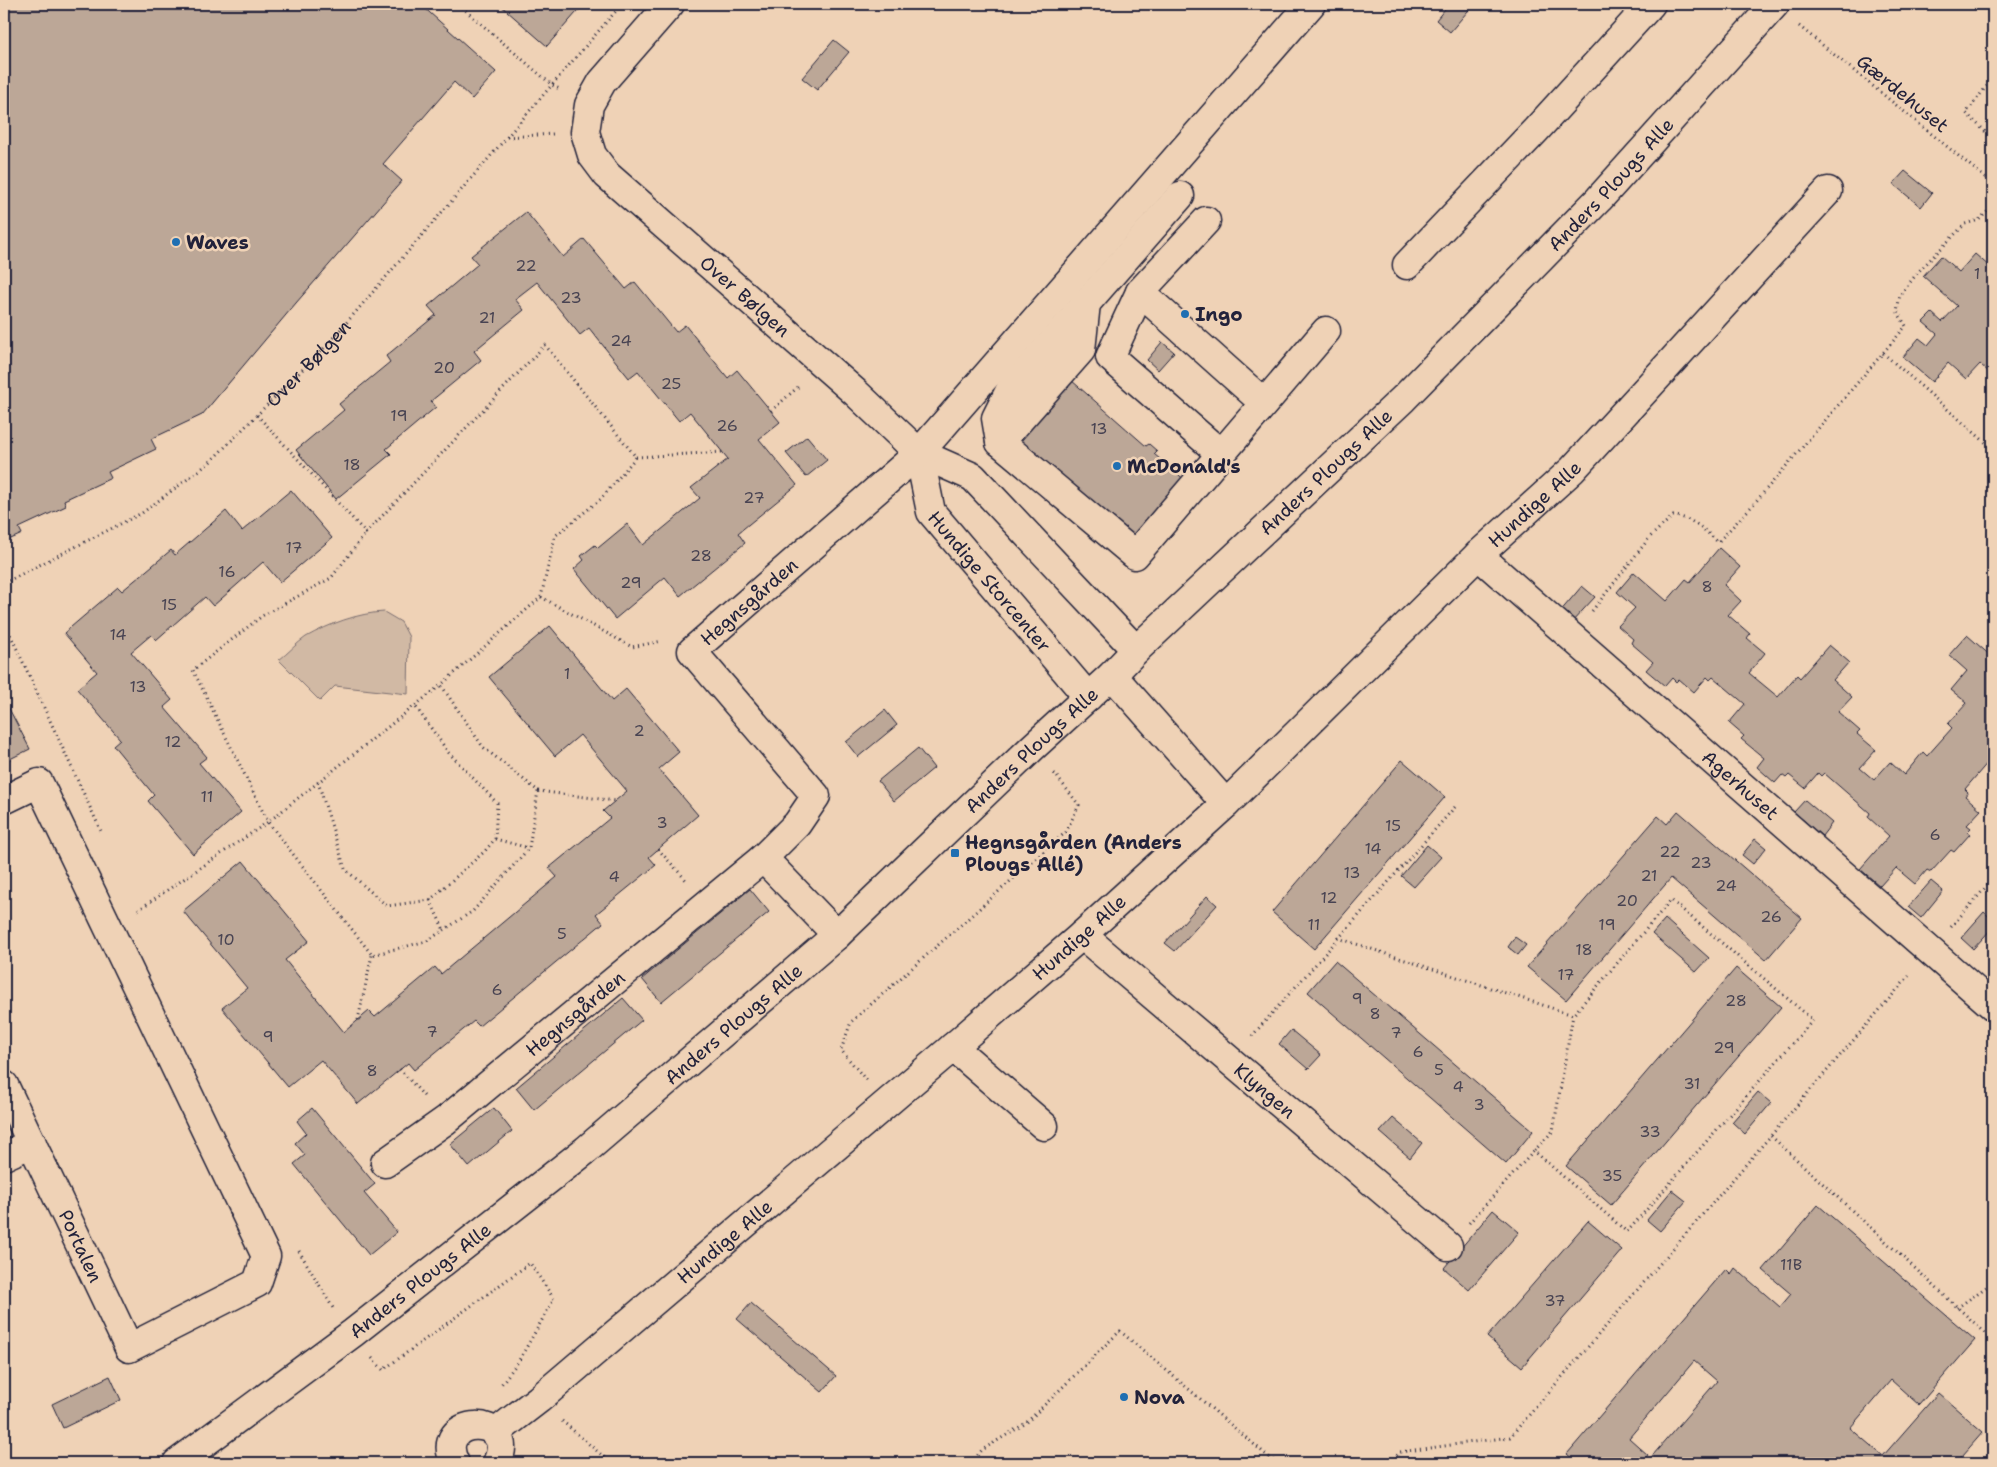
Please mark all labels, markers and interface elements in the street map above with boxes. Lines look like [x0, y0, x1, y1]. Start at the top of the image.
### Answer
street label: Gærdehuset [1851, 49, 1954, 138]
street label: Anders Plougs Alle [1543, 112, 1679, 257]
place label: Waves [186, 230, 249, 255]
marker: Waves [170, 236, 182, 248]
street label: Over Bølgen [695, 250, 795, 343]
house number: 22 [515, 255, 537, 276]
house number: 1 [1974, 263, 1980, 284]
house number: 23 [560, 287, 582, 308]
place label: Ingo [1195, 302, 1243, 327]
house number: 21 [478, 307, 496, 328]
marker: Ingo [1179, 308, 1191, 320]
street label: Over Bølgen [260, 315, 356, 412]
house number: 24 [610, 330, 632, 351]
house number: 20 [433, 357, 455, 378]
house number: 25 [661, 373, 681, 394]
street label: Anders Plougs Alle [1254, 403, 1398, 541]
house number: 19 [390, 405, 408, 426]
house number: 26 [716, 415, 738, 436]
house number: 13 [1090, 418, 1108, 439]
house number: 18 [343, 454, 361, 475]
place label: McDonald's [1127, 454, 1240, 479]
street label: Hundige Alle [1483, 456, 1587, 553]
marker: McDonald's [1111, 460, 1123, 472]
house number: 27 [743, 487, 765, 508]
street label: Hundige Storcenter [922, 506, 1056, 657]
house number: 17 [285, 537, 303, 558]
house number: 28 [690, 545, 712, 566]
street label: Hegnsgården [695, 552, 803, 651]
house number: 16 [218, 561, 236, 582]
house number: 29 [620, 572, 642, 593]
house number: 8 [1701, 576, 1713, 597]
house number: 15 [161, 594, 177, 615]
house number: 14 [109, 624, 127, 645]
house number: 1 [564, 663, 570, 684]
house number: 13 [129, 676, 147, 697]
street label: Anders Plougs Alle [960, 682, 1104, 819]
house number: 2 [633, 720, 645, 741]
house number: 12 [164, 731, 182, 752]
street label: Agerhuset [1696, 745, 1784, 826]
house number: 11 [201, 786, 213, 807]
house number: 3 [656, 812, 668, 833]
house number: 15 [1385, 815, 1401, 836]
house number: 6 [1929, 824, 1941, 845]
place label: Hegnsgården (Anders Plougs Allé) [965, 830, 1182, 877]
house number: 14 [1364, 838, 1382, 859]
house number: 22 [1659, 841, 1681, 862]
marker: Hegnsgården (Anders Plougs Allé) [949, 847, 961, 859]
house number: 23 [1690, 852, 1712, 873]
house number: 13 [1343, 862, 1361, 883]
house number: 21 [1640, 865, 1658, 886]
house number: 4 [608, 866, 620, 887]
house number: 24 [1715, 875, 1737, 896]
house number: 12 [1320, 887, 1338, 908]
street label: Hundige Alle [1027, 889, 1132, 986]
house number: 20 [1616, 890, 1638, 911]
house number: 26 [1760, 906, 1782, 927]
house number: 11 [1308, 914, 1320, 935]
house number: 19 [1598, 914, 1616, 935]
house number: 5 [557, 923, 567, 944]
house number: 10 [217, 929, 235, 950]
house number: 18 [1575, 939, 1593, 960]
street label: Anders Plougs Alle [659, 958, 808, 1090]
house number: 17 [1557, 964, 1575, 985]
street label: Hegnsgården [520, 965, 630, 1062]
house number: 6 [491, 979, 503, 1000]
house number: 9 [1351, 988, 1363, 1009]
house number: 28 [1725, 990, 1747, 1011]
house number: 8 [1369, 1003, 1381, 1024]
house number: 7 [426, 1021, 438, 1042]
house number: 7 [1390, 1022, 1402, 1043]
house number: 9 [262, 1026, 274, 1047]
house number: 29 [1713, 1037, 1735, 1058]
house number: 6 [1412, 1041, 1424, 1062]
street label: Klyngen [1229, 1058, 1301, 1124]
house number: 5 [1434, 1059, 1444, 1080]
house number: 8 [366, 1060, 378, 1081]
house number: 31 [1683, 1073, 1701, 1094]
house number: 4 [1452, 1076, 1464, 1097]
house number: 3 [1473, 1094, 1485, 1115]
house number: 33 [1639, 1121, 1661, 1142]
house number: 35 [1602, 1165, 1622, 1186]
street label: Hundige Alle [672, 1194, 778, 1289]
street label: Portalen [53, 1206, 108, 1287]
street label: Anders Plougs Alle [344, 1217, 496, 1344]
house number: 11B [1780, 1254, 1802, 1275]
house number: 37 [1544, 1290, 1566, 1311]
place label: Nova [1134, 1385, 1185, 1410]
marker: Nova [1118, 1391, 1130, 1403]

